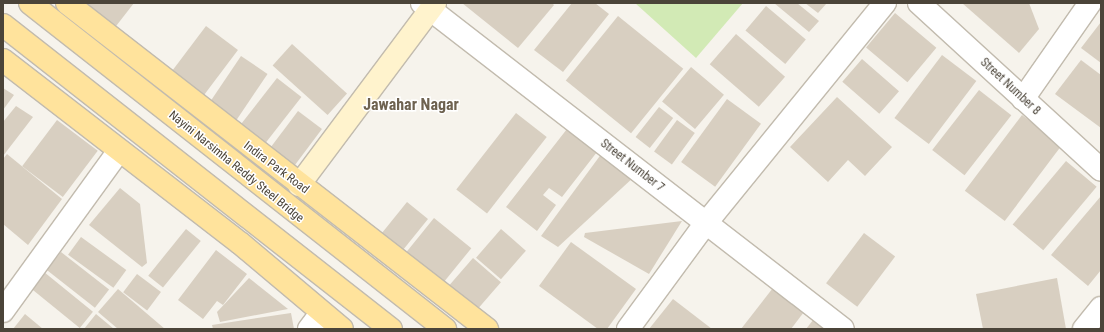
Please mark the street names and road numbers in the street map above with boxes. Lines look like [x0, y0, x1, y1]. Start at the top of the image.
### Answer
street label: Street Number 8 [977, 55, 1043, 119]
street label: Nayini Narsimha Reddy Steel Bridge [166, 108, 306, 226]
street label: Street Number 7 [597, 137, 667, 195]
street label: Indira Park Road [241, 139, 311, 197]

